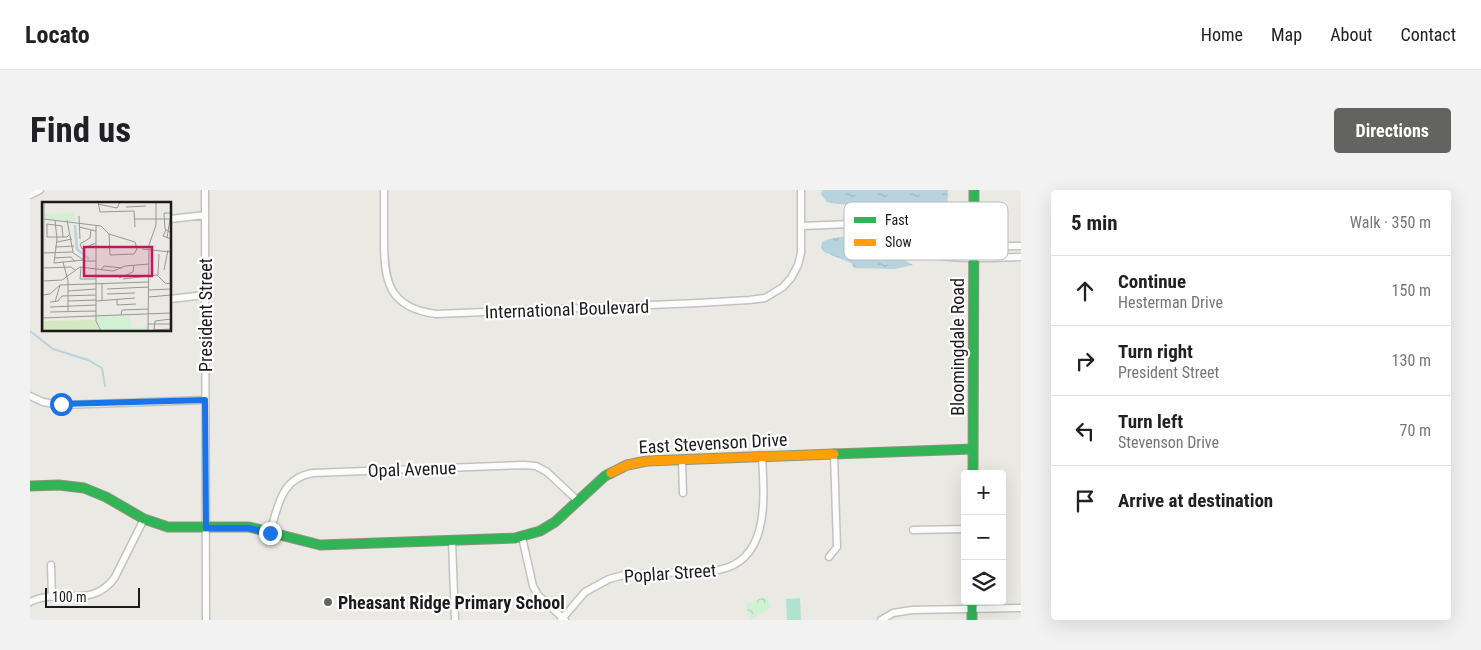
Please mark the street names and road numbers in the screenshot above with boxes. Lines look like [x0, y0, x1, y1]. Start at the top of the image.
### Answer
street label: President Street [195, 258, 216, 372]
street label: Bloomingdale Road [947, 278, 968, 416]
street label: International Boulevard [485, 296, 649, 322]
street label: East Stevenson Drive [638, 429, 788, 457]
street label: Opal Avenue [367, 457, 457, 481]
street label: Poplar Street [623, 559, 717, 587]

